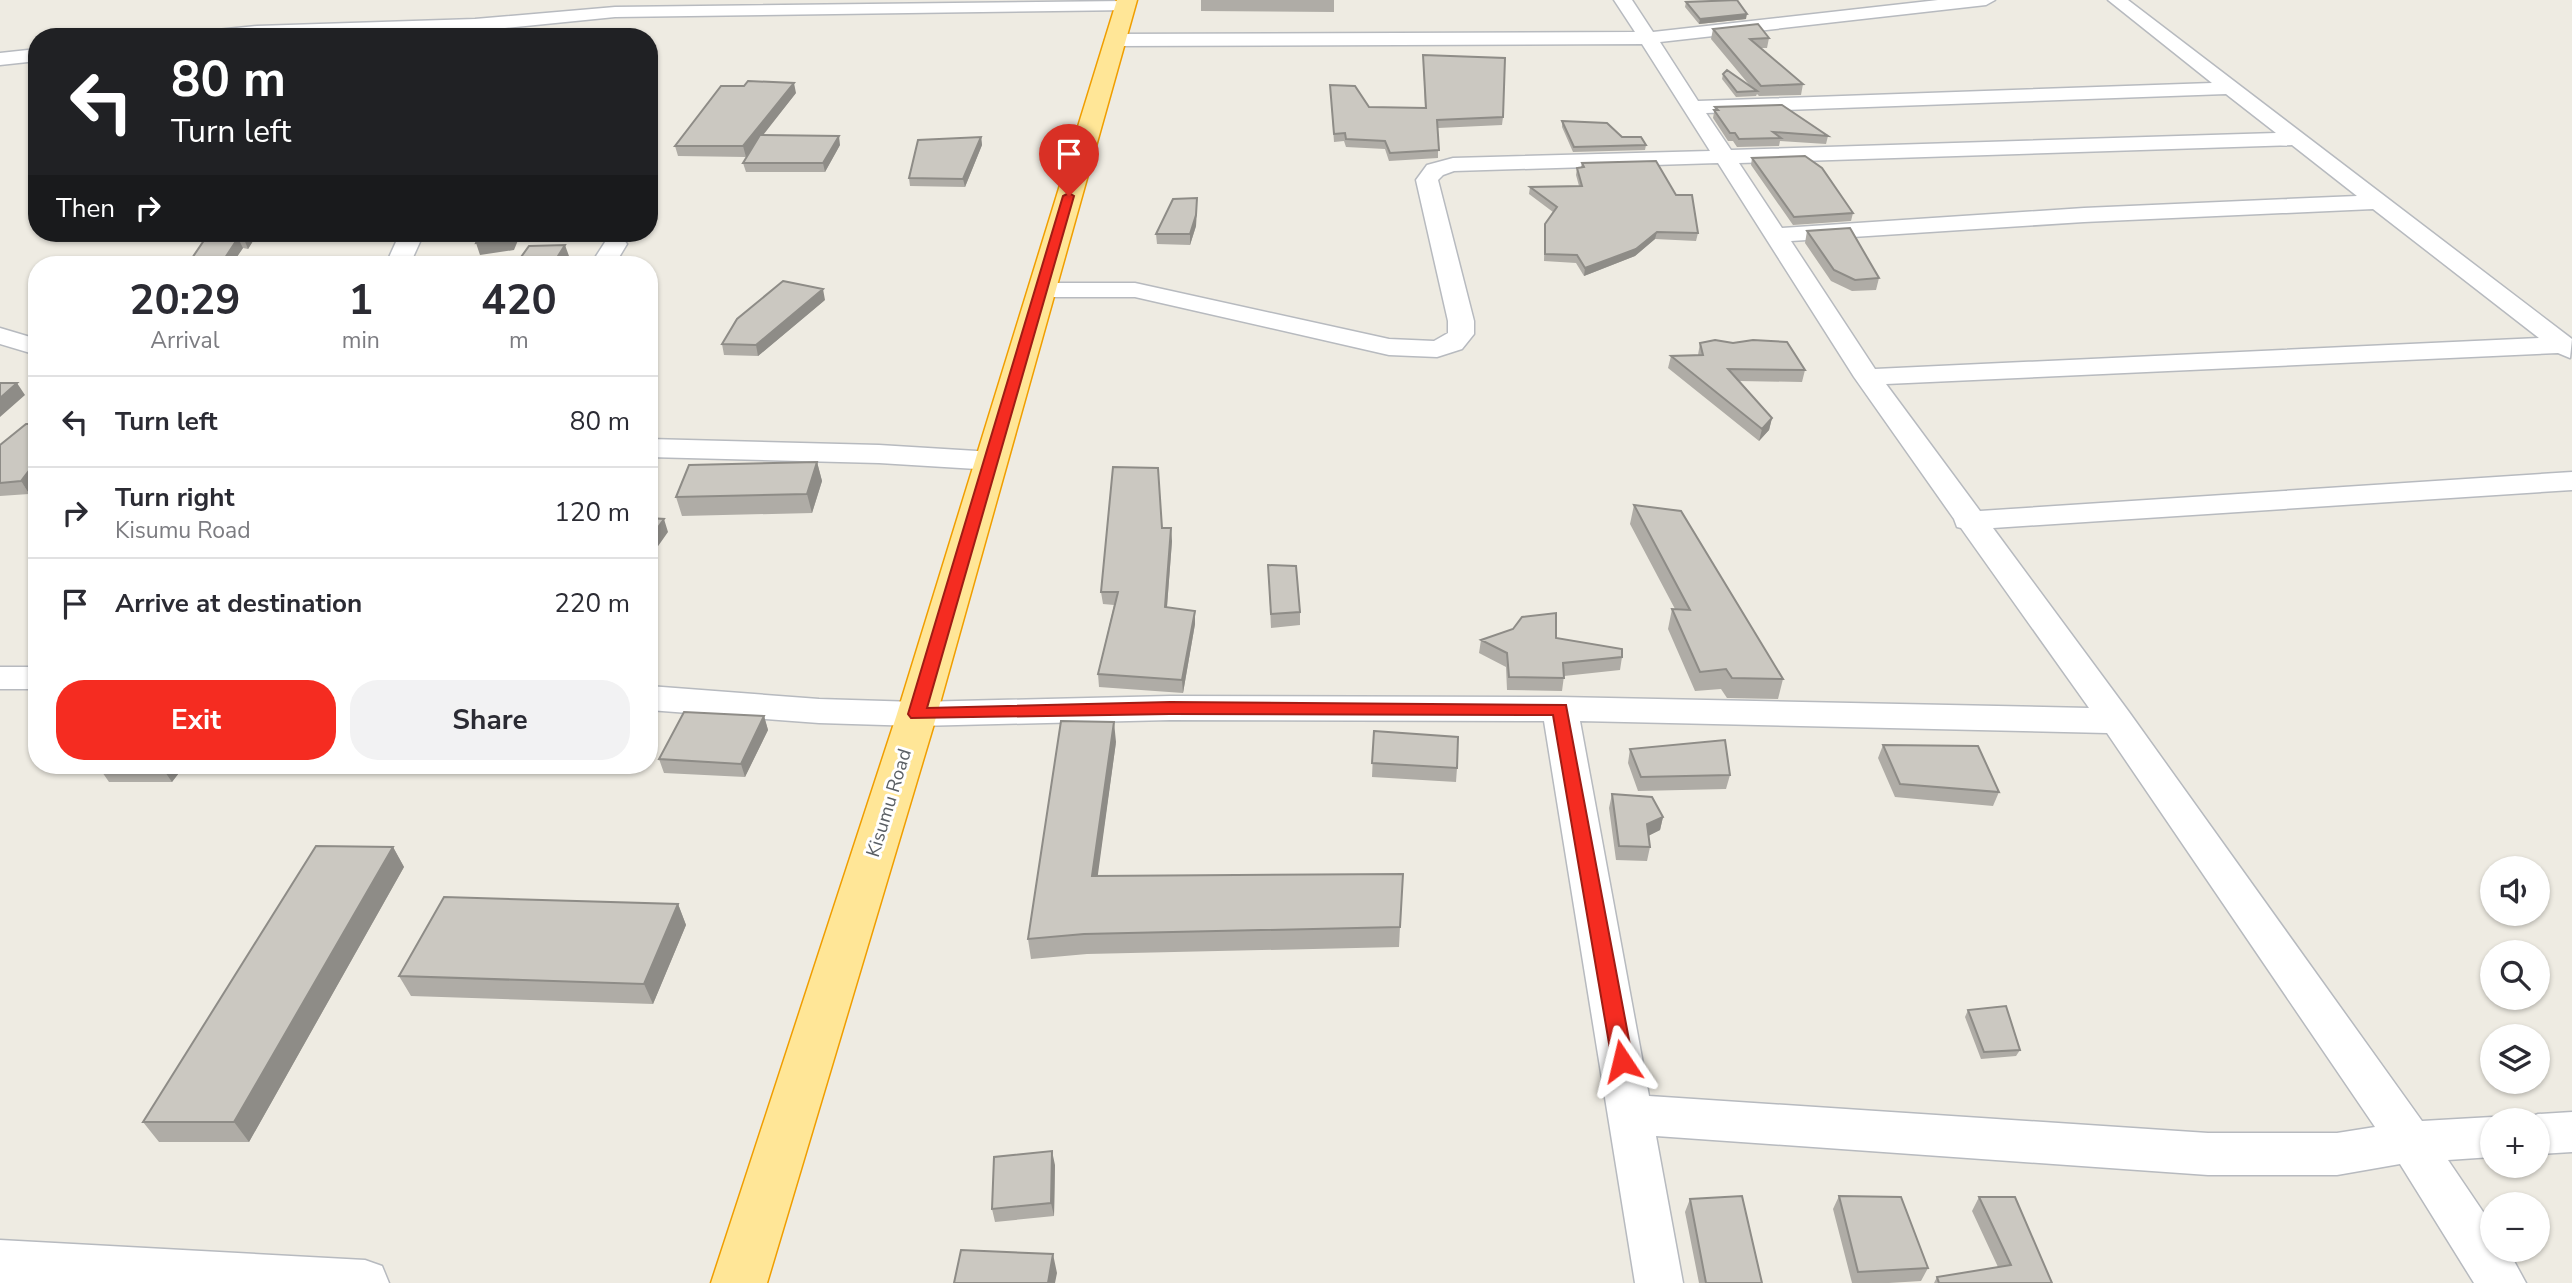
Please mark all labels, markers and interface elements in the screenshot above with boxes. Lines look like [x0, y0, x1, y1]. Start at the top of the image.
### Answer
text: 80 m [171, 46, 286, 113]
icon: left [56, 56, 147, 147]
text: Turn left [171, 110, 291, 153]
pin [1039, 124, 1099, 196]
icon: arrive [1050, 135, 1088, 173]
icon: right [129, 189, 167, 227]
text: Then [56, 191, 115, 226]
text: 20:29 [129, 272, 240, 329]
text: 1 [348, 272, 373, 329]
text: 420 [481, 272, 557, 329]
text: Arrival [150, 325, 219, 356]
text: min [342, 325, 380, 356]
text: m [509, 325, 529, 356]
icon: left [56, 403, 94, 441]
text: Turn left [115, 404, 218, 439]
text: 80 m [570, 404, 630, 439]
text: Turn right [115, 480, 234, 515]
icon: right [56, 494, 94, 532]
text: 120 m [554, 495, 630, 530]
text: Kisumu Road [115, 515, 251, 546]
icon: arrive [56, 585, 94, 623]
text: Arrive at destination [115, 586, 362, 621]
text: 220 m [554, 586, 630, 621]
button: Exit [56, 680, 336, 760]
button: Share [350, 680, 630, 760]
street label: Kisumu Road [860, 746, 918, 860]
map controls [2480, 856, 2550, 1262]
button: sound [2480, 856, 2550, 926]
button: search [2480, 940, 2550, 1010]
position arrow [1585, 1024, 1659, 1098]
button: layers [2480, 1024, 2550, 1094]
button: + [2480, 1108, 2550, 1178]
button: − [2480, 1192, 2550, 1262]

